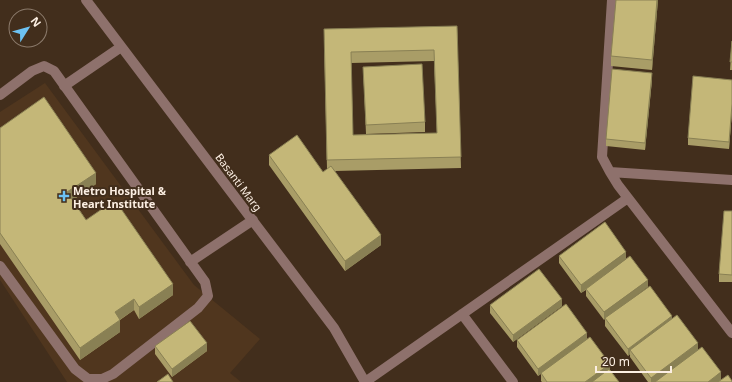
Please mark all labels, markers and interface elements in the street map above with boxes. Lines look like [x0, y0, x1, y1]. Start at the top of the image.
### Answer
north arrow [8, 8, 48, 48]
text: N [28, 14, 45, 30]
street label: Basanti Marg [212, 150, 266, 214]
place label: Metro Hospital & Heart Institute [73, 183, 167, 211]
marker: Metro Hospital & Heart Institute [58, 190, 70, 202]
scale bar [596, 348, 671, 374]
text: 20 m [602, 353, 630, 370]

